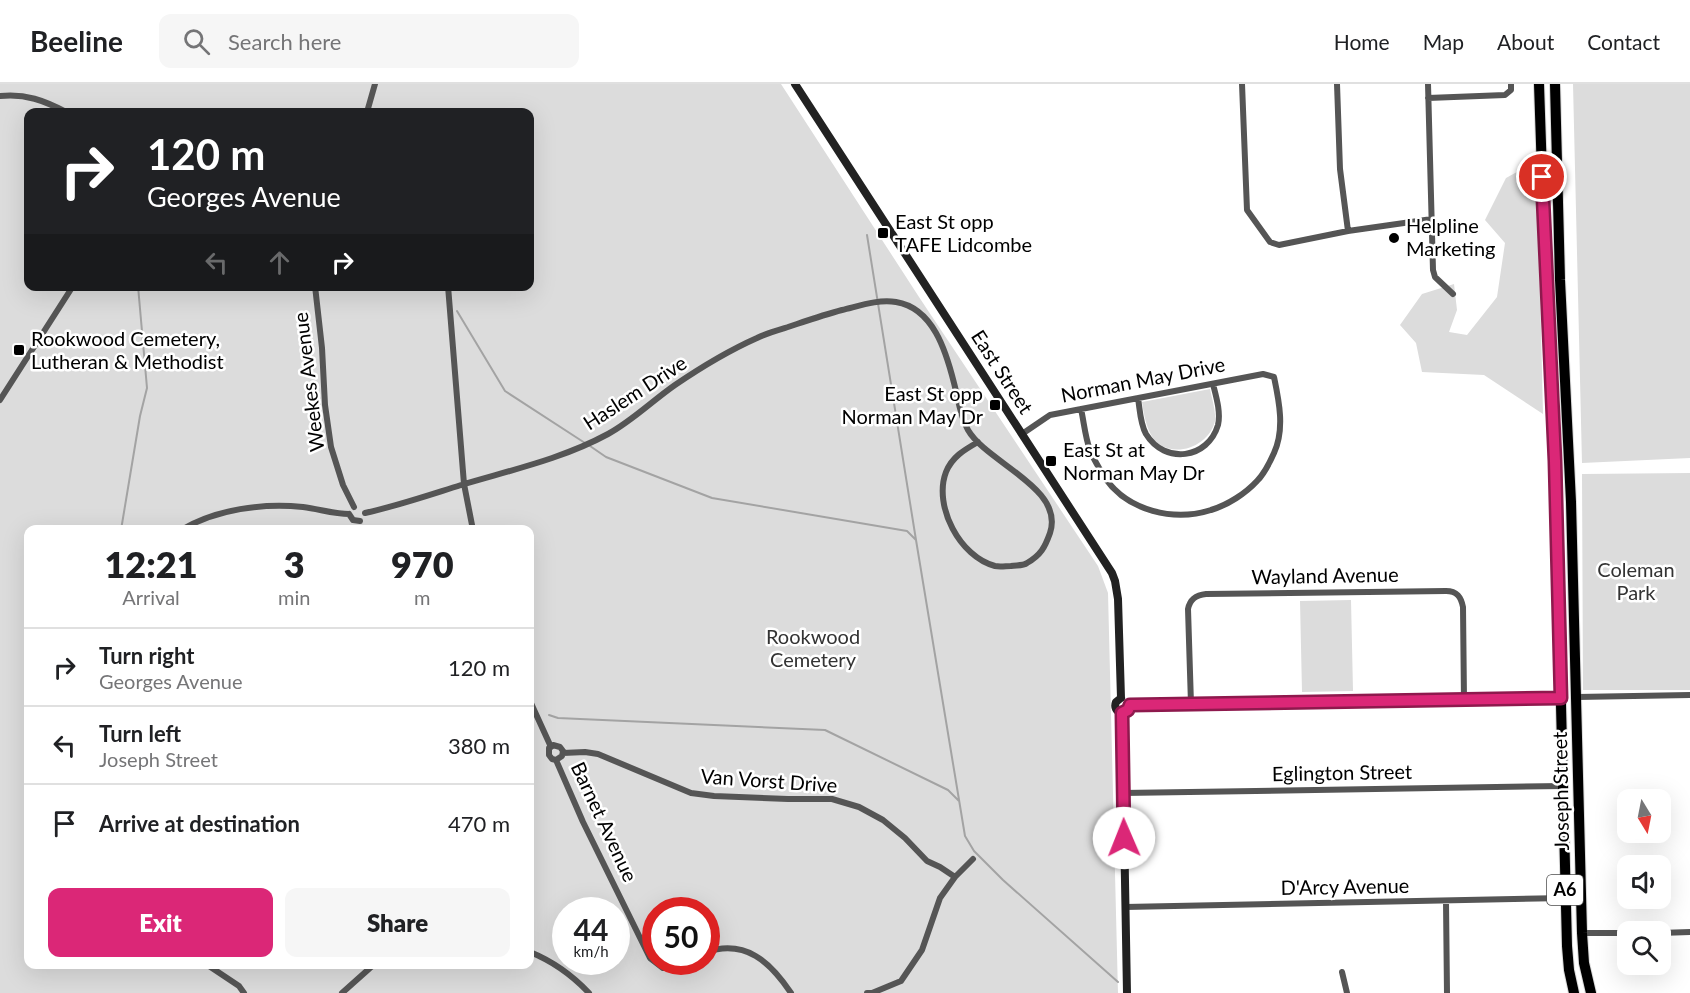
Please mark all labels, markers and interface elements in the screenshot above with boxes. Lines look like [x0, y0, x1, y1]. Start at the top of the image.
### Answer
search box [159, 14, 579, 68]
text: Beeline [30, 24, 123, 58]
icon: search [180, 25, 213, 58]
text: Search here [228, 28, 341, 55]
text: Home [1334, 29, 1390, 54]
text: Map [1423, 29, 1464, 54]
text: About [1497, 29, 1554, 54]
text: Contact [1587, 29, 1660, 54]
text: 120 m [147, 129, 265, 179]
icon: right [48, 132, 126, 210]
pin [1516, 151, 1567, 202]
icon: arrive [1525, 160, 1558, 193]
text: Georges Avenue [147, 180, 341, 213]
place label: East St opp TAFE Lidcombe [895, 209, 1032, 256]
place label: Helpline Marketing [1406, 213, 1495, 260]
marker: East St opp TAFE Lidcombe [876, 226, 890, 240]
marker: Helpline Marketing [1387, 231, 1401, 245]
icon: left [200, 246, 233, 279]
icon: ahead [263, 246, 296, 279]
icon: right [326, 246, 359, 279]
street label: Weekes Avenue [288, 311, 328, 453]
street label: East Street [967, 325, 1039, 418]
place label: Rookwood Cemetery, Lutheran & Methodist [31, 326, 224, 373]
marker: Rookwood Cemetery, Lutheran & Methodist [12, 343, 26, 357]
street label: Haslem Drive [578, 350, 691, 434]
street label: Norman May Drive [1059, 351, 1227, 407]
place label: East St opp Norman May Dr [842, 381, 984, 428]
marker: East St opp Norman May Dr [988, 398, 1002, 412]
place label: East St at Norman May Dr [1063, 437, 1205, 484]
marker: East St at Norman May Dr [1044, 454, 1058, 468]
text: 12:21 [104, 542, 198, 586]
text: 3 [284, 542, 305, 586]
text: 970 [391, 542, 454, 586]
park label: Coleman Park [1597, 557, 1675, 604]
street label: Wayland Avenue [1251, 562, 1399, 588]
text: Arrival [122, 585, 180, 609]
text: min [278, 585, 310, 609]
text: m [414, 585, 430, 609]
park label: Rookwood Cemetery [766, 624, 860, 671]
text: Turn right [99, 642, 194, 669]
icon: right [48, 651, 81, 684]
text: 120 m [448, 654, 510, 681]
text: Georges Avenue [99, 669, 243, 693]
text: Turn left [99, 720, 181, 747]
icon: left [48, 729, 81, 762]
street label: Joseph Street [1547, 731, 1573, 851]
text: 380 m [448, 732, 510, 759]
text: Joseph Street [99, 747, 218, 771]
street label: Barnet Avenue [567, 758, 643, 885]
street label: Eglington Street [1272, 759, 1412, 785]
street label: Van Vorst Drive [700, 763, 838, 797]
north arrow [1617, 789, 1671, 843]
map controls [1617, 789, 1671, 975]
position arrow [1092, 806, 1156, 870]
icon: arrive [48, 807, 81, 840]
text: Arrive at destination [99, 810, 300, 837]
text: 470 m [448, 810, 510, 837]
button: sound [1617, 855, 1671, 909]
street label: D'Arcy Avenue [1281, 873, 1409, 899]
road number: A6 [1547, 875, 1583, 905]
button: Exit [48, 888, 273, 957]
button: Share [285, 888, 510, 957]
speed limit sign: 50 [642, 897, 720, 975]
text: 44 [574, 911, 608, 947]
button: search [1617, 921, 1671, 975]
text: km/h [573, 942, 609, 960]

